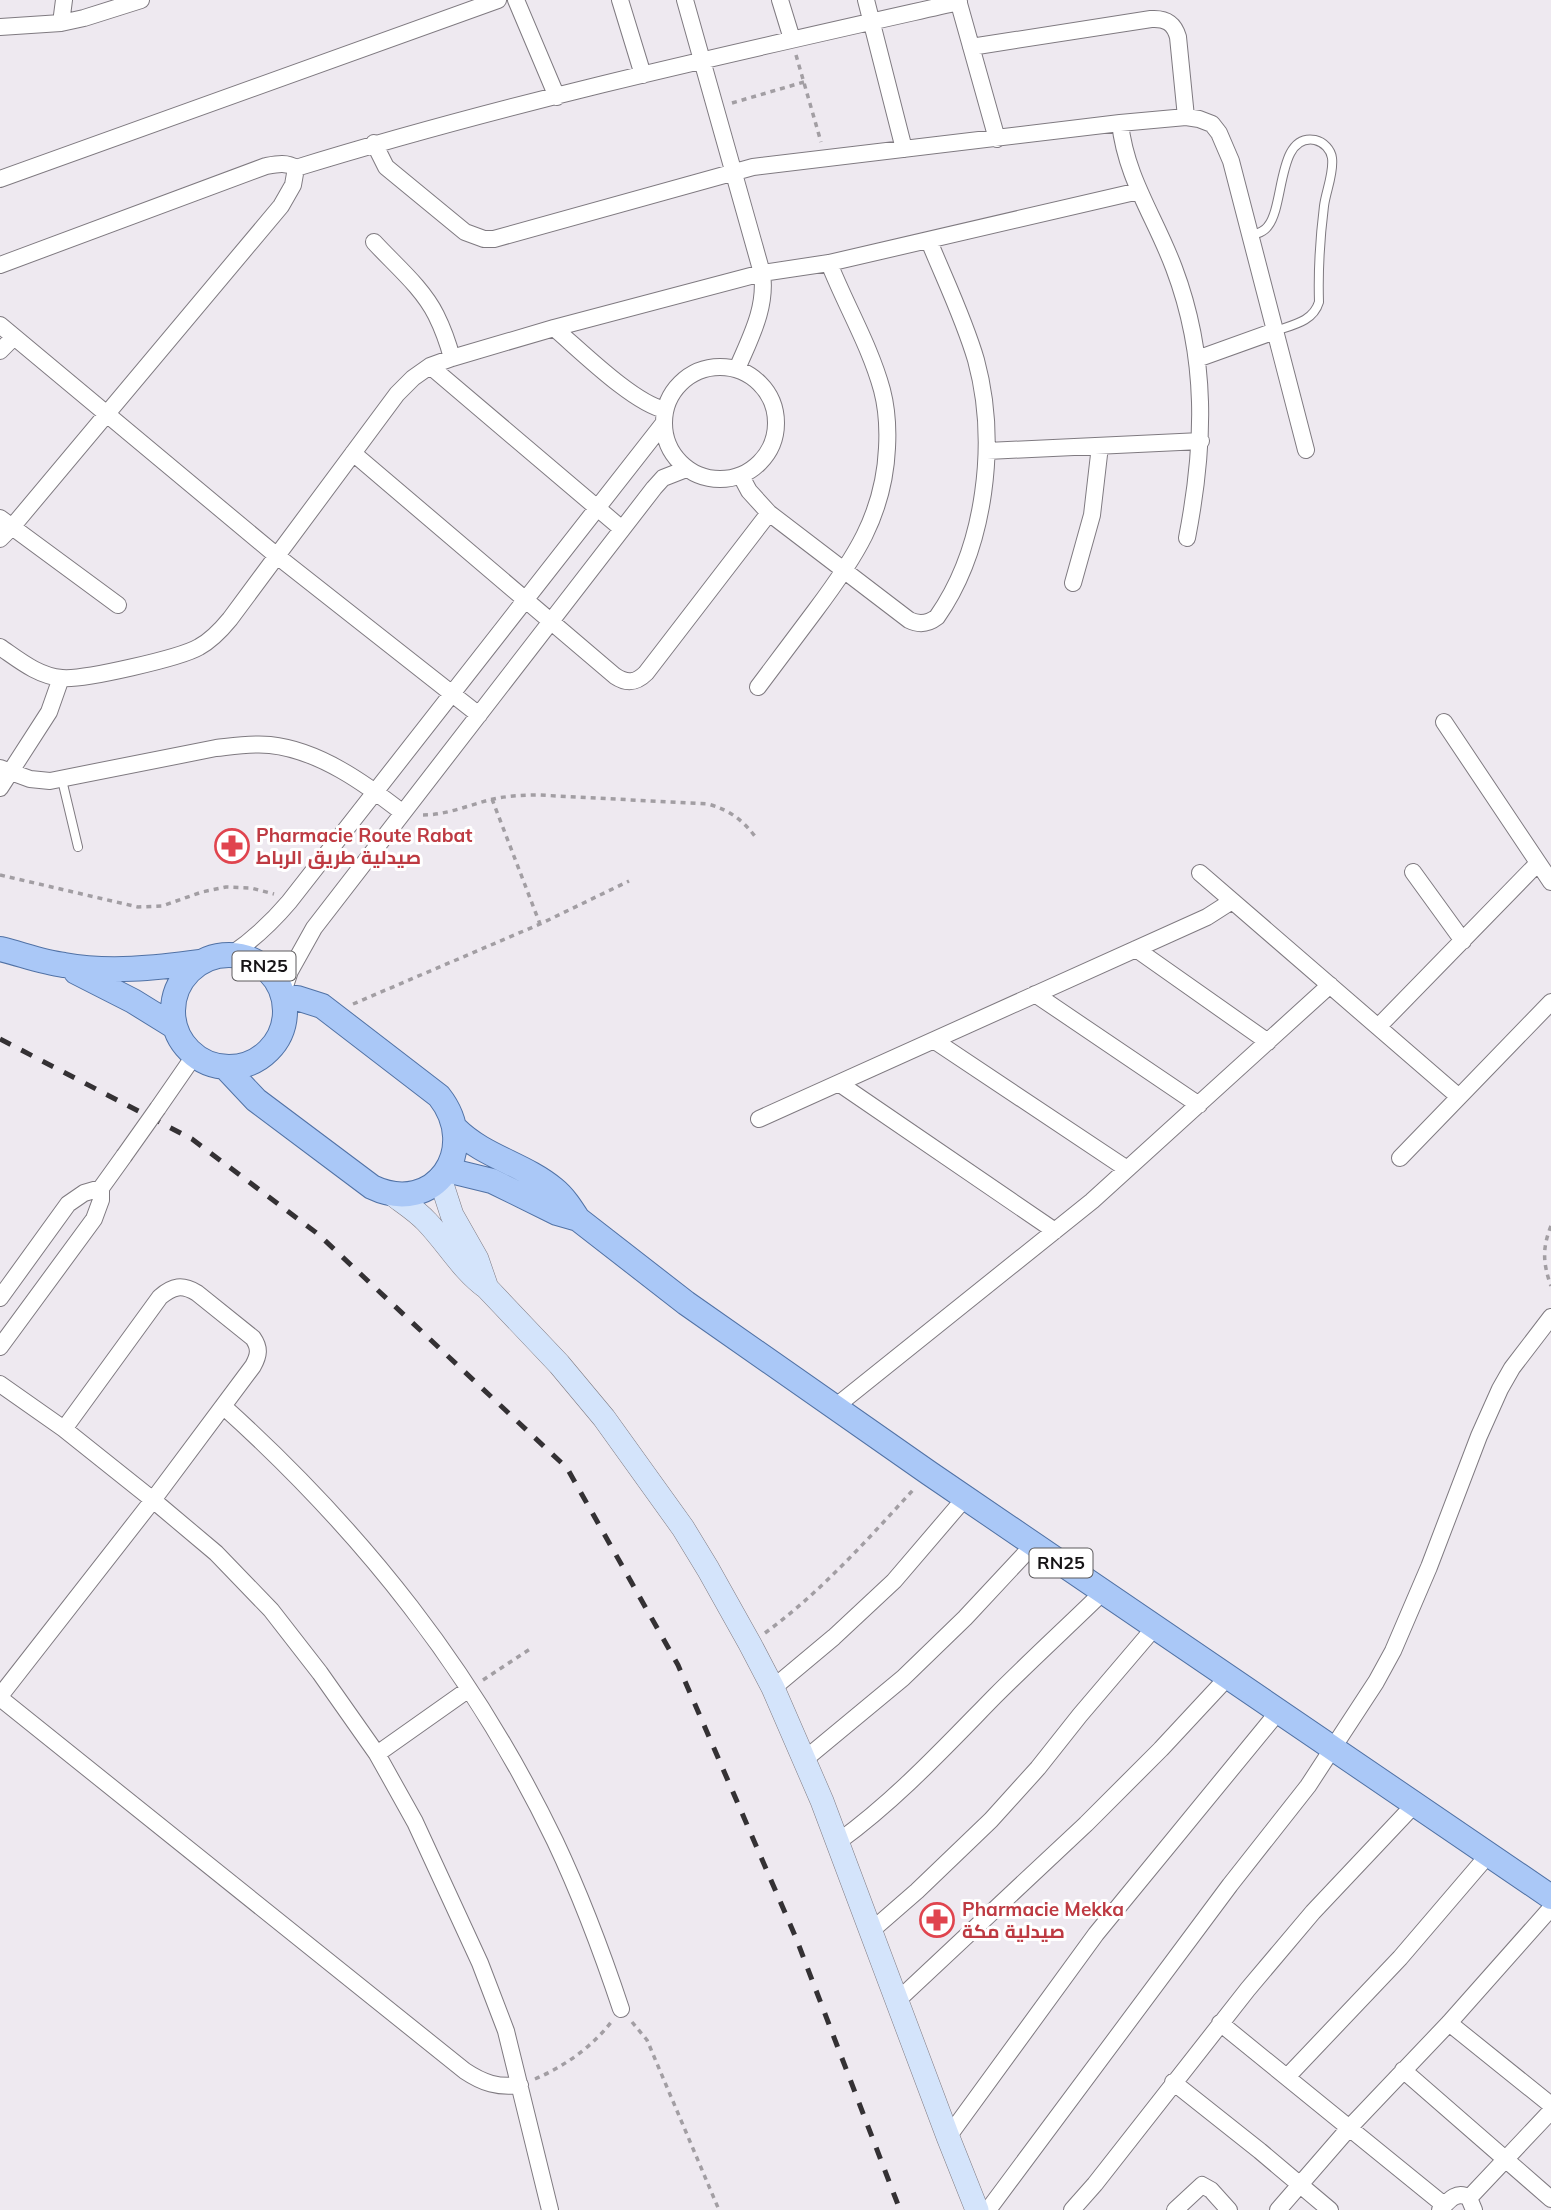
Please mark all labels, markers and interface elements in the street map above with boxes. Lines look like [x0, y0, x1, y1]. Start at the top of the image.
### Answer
place label: Pharmacie Route Rabat صيدلية طريق الرباط [256, 823, 473, 869]
pharmacy icon: Pharmacie Route Rabat صيدلية طريق الرباط [213, 827, 251, 865]
road number: RN25 [232, 951, 296, 981]
road number: RN25 [1030, 1548, 1092, 1578]
place label: Pharmacie Mekka صيدلية مكة [962, 1897, 1124, 1943]
pharmacy icon: Pharmacie Mekka صيدلية مكة [918, 1901, 956, 1939]

